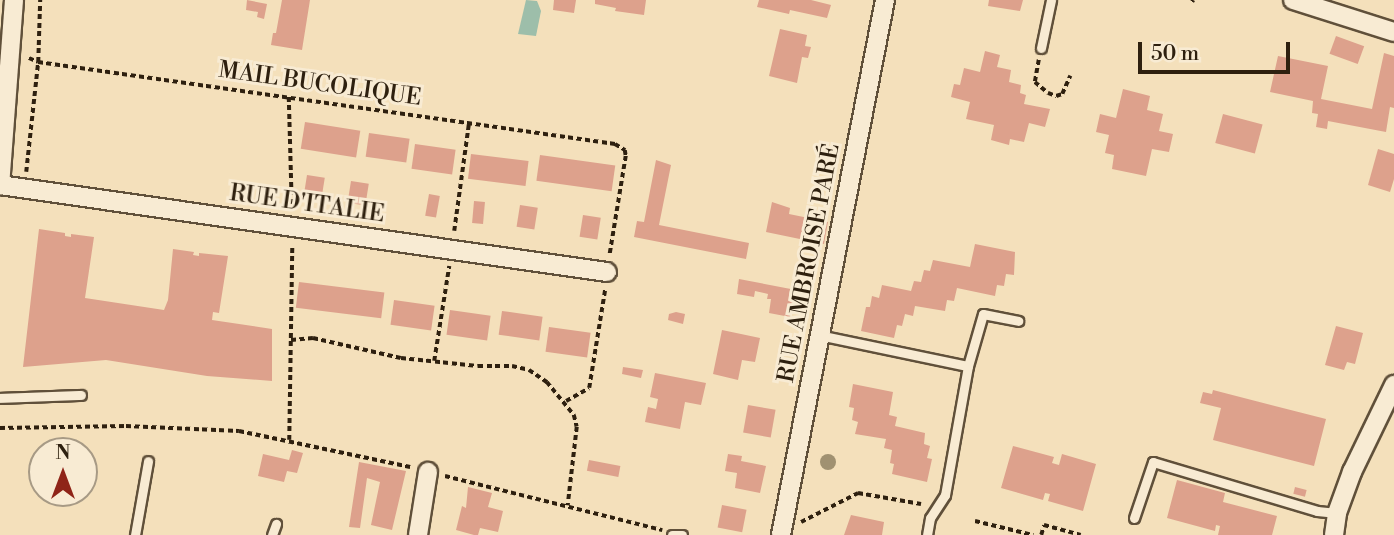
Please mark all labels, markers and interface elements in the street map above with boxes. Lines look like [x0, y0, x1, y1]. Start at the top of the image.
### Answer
scale bar [1142, 28, 1294, 72]
text: 50 m [1151, 41, 1199, 67]
street label: MAIL BUCOLIQUE [217, 56, 423, 112]
street label: RUE AMBROISE PARÉ [772, 141, 846, 385]
street label: RUE D'ITALIE [228, 179, 386, 229]
north arrow [28, 437, 98, 507]
text: N [55, 441, 71, 465]

